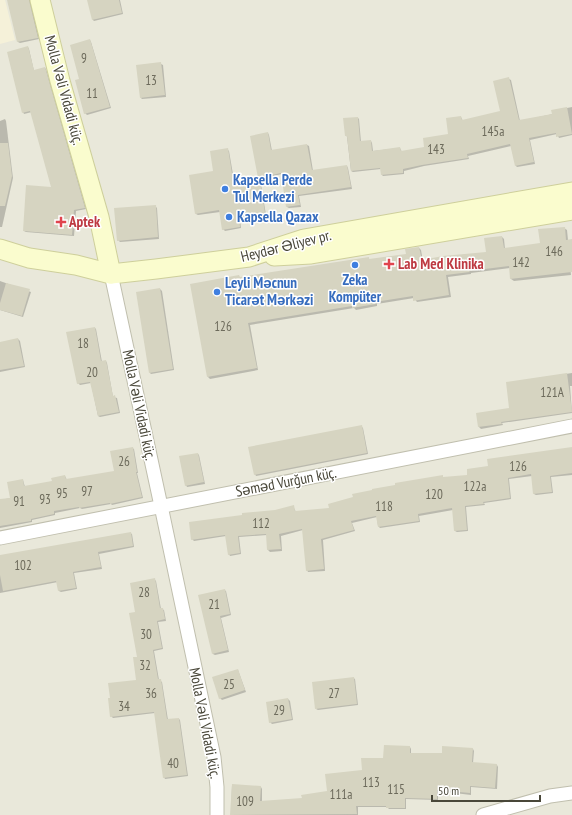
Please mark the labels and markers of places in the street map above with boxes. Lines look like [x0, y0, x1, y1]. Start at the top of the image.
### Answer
place label: Kapsella Perde Tul Merkezi [233, 170, 312, 206]
marker: Kapsella Perde Tul Merkezi [220, 184, 230, 194]
place label: Kapsella Qazax [237, 207, 319, 226]
place label: Aptek [68, 212, 101, 231]
marker: Kapsella Qazax [224, 212, 234, 222]
marker: Aptek [56, 217, 66, 227]
place label: Lab Med Klinika [398, 254, 484, 273]
marker: Lab Med Klinika [383, 258, 395, 270]
marker: Zeka Kompüter [350, 260, 360, 270]
place label: Zeka Kompüter [329, 270, 382, 306]
place label: Leyli Məcnun Ticarət Mərkəzi [225, 273, 313, 309]
marker: Leyli Məcnun Ticarət Mərkəzi [212, 287, 222, 297]

